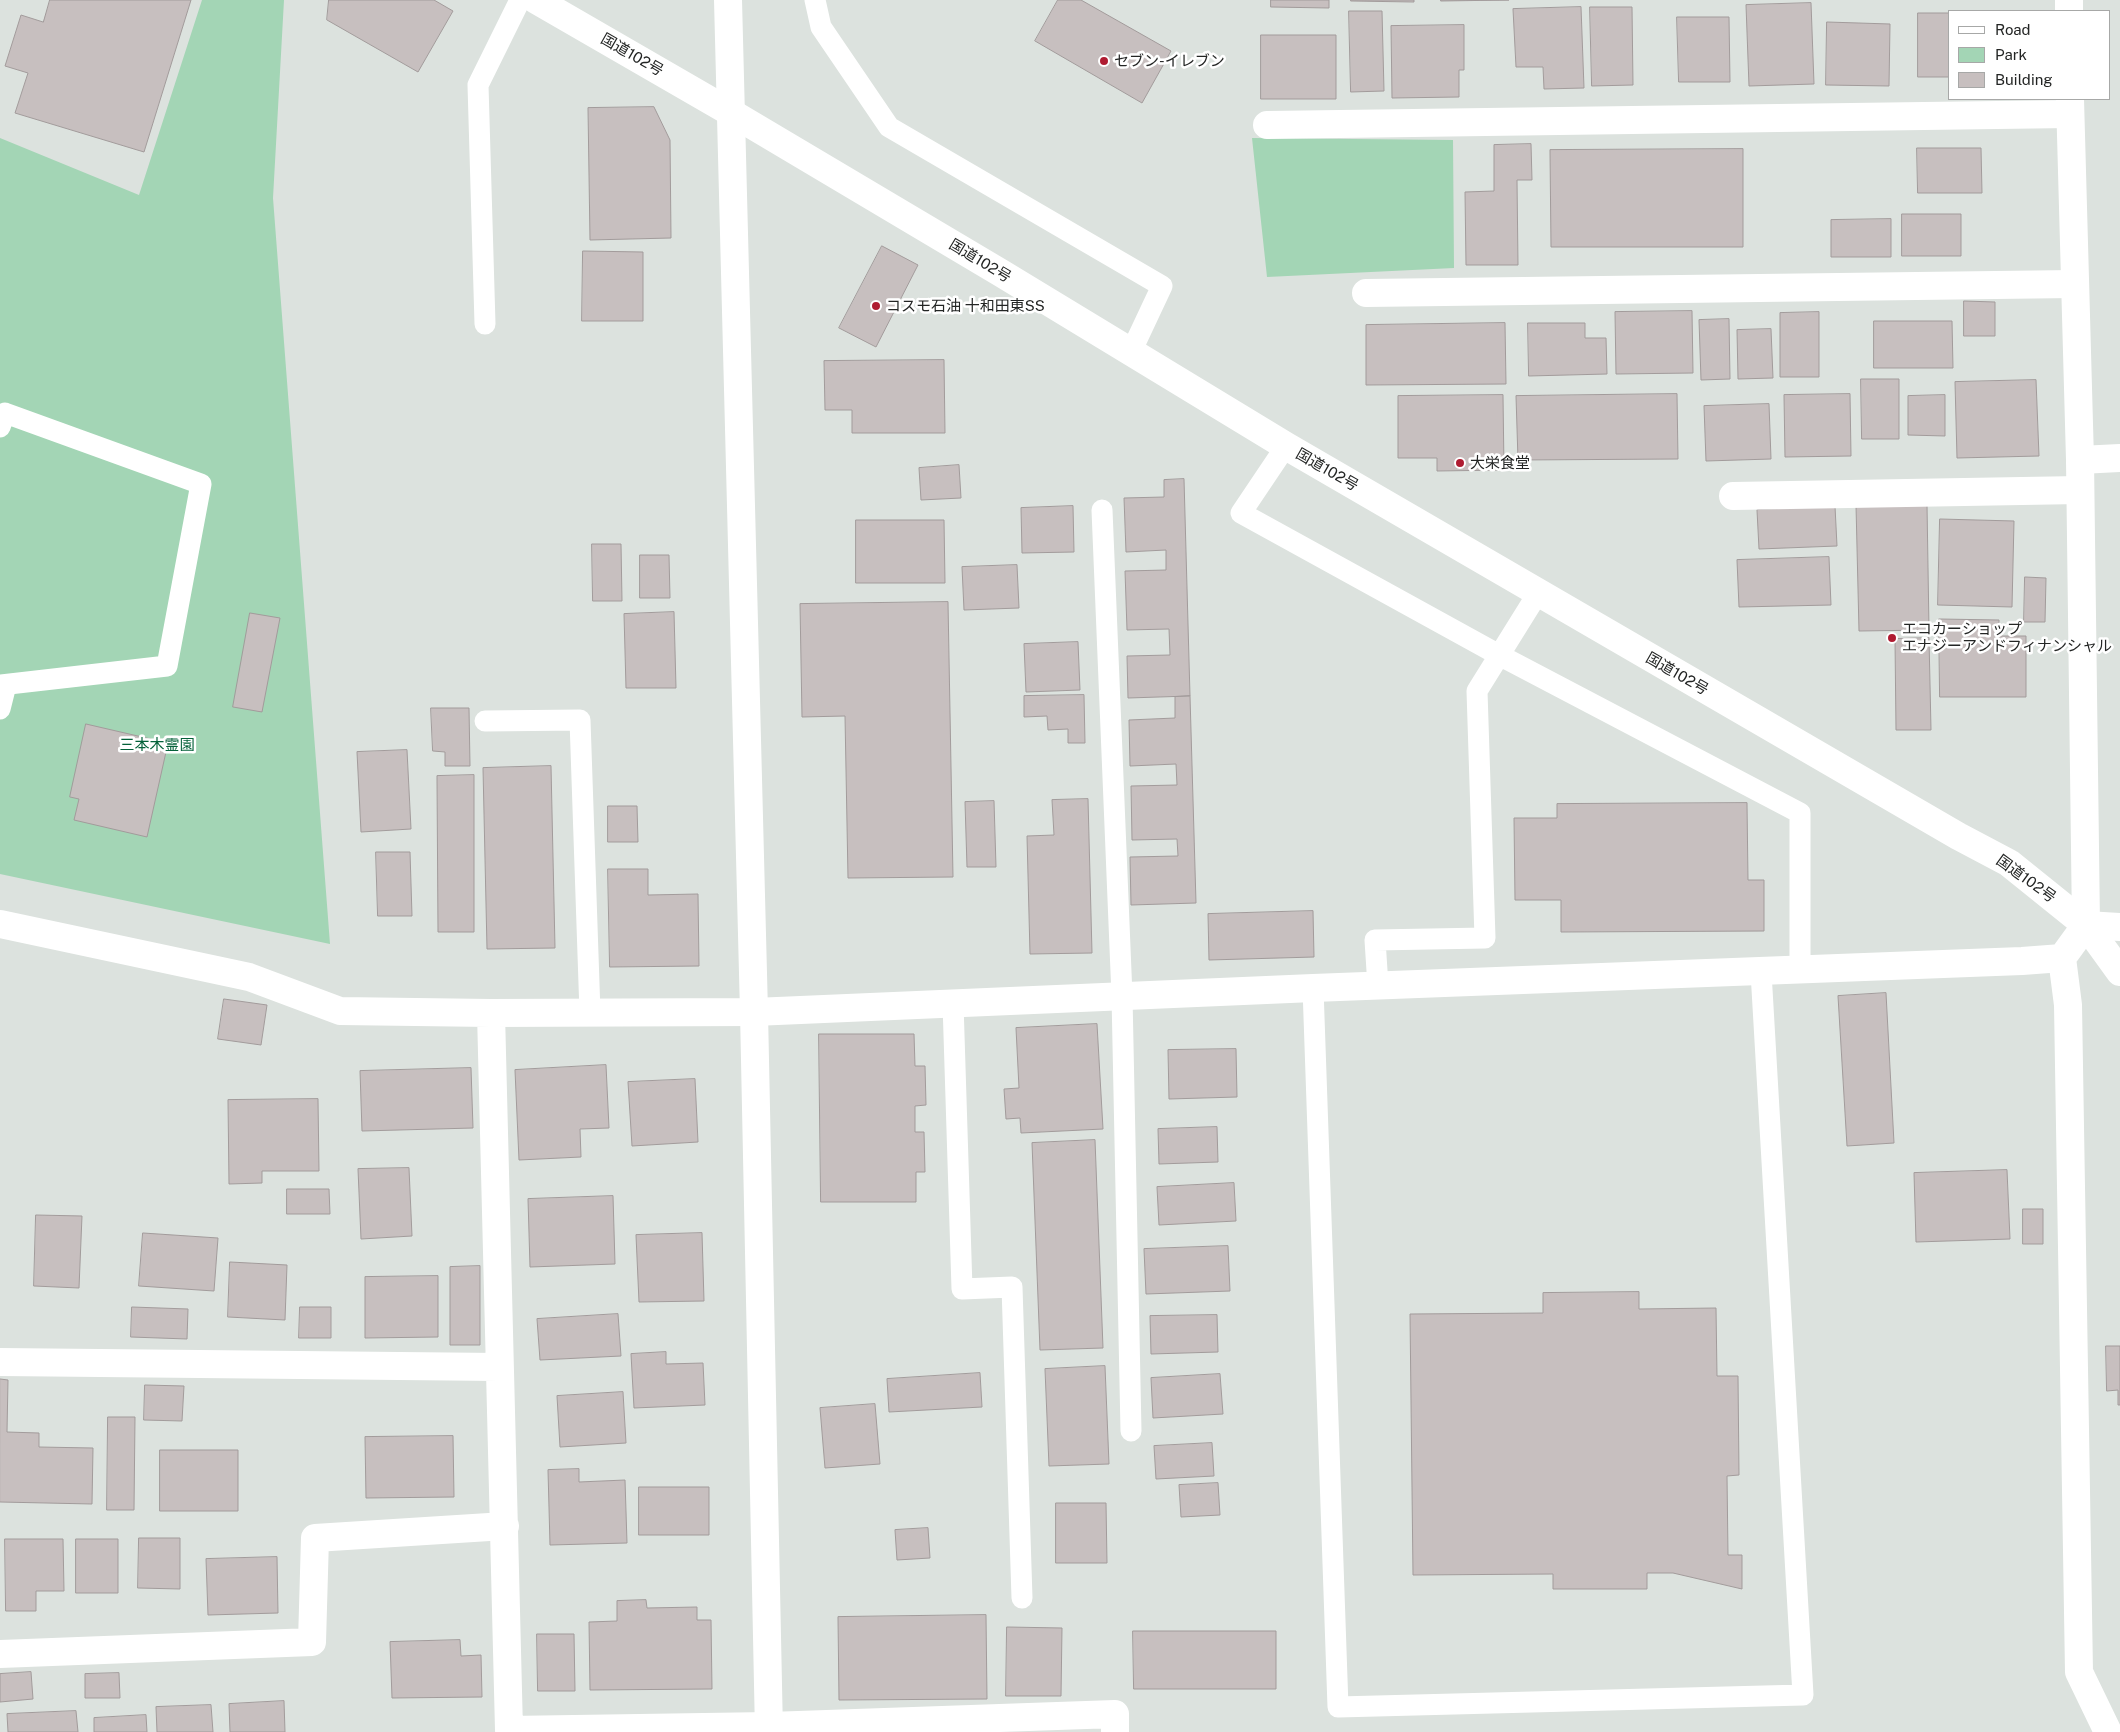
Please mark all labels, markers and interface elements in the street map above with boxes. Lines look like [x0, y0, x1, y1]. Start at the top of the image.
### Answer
legend [1948, 10, 2110, 100]
text: Road [1995, 21, 2031, 38]
street label: 国道102号 [598, 30, 666, 80]
text: Park [1995, 46, 2027, 63]
place label: セブン-イレブン [1114, 52, 1225, 70]
marker: セブン-イレブン [1098, 55, 1110, 67]
text: Building [1995, 71, 2053, 88]
street label: 国道102号 [946, 235, 1014, 287]
place label: コスモ石油 十和田東SS [886, 297, 1045, 315]
marker: コスモ石油 十和田東SS [870, 300, 882, 312]
street label: 国道102号 [1293, 445, 1361, 495]
place label: 大栄食堂 [1470, 454, 1530, 472]
marker: 大栄食堂 [1454, 457, 1466, 469]
place label: エコカーショップ エナジーアンドフィナンシャル [1902, 620, 2112, 655]
marker: エコカーショップ エナジーアンドフィナンシャル [1886, 632, 1898, 644]
street label: 国道102号 [1643, 649, 1711, 699]
park label: 三本木霊園 [120, 736, 194, 754]
street label: 国道102号 [1993, 851, 2059, 907]

